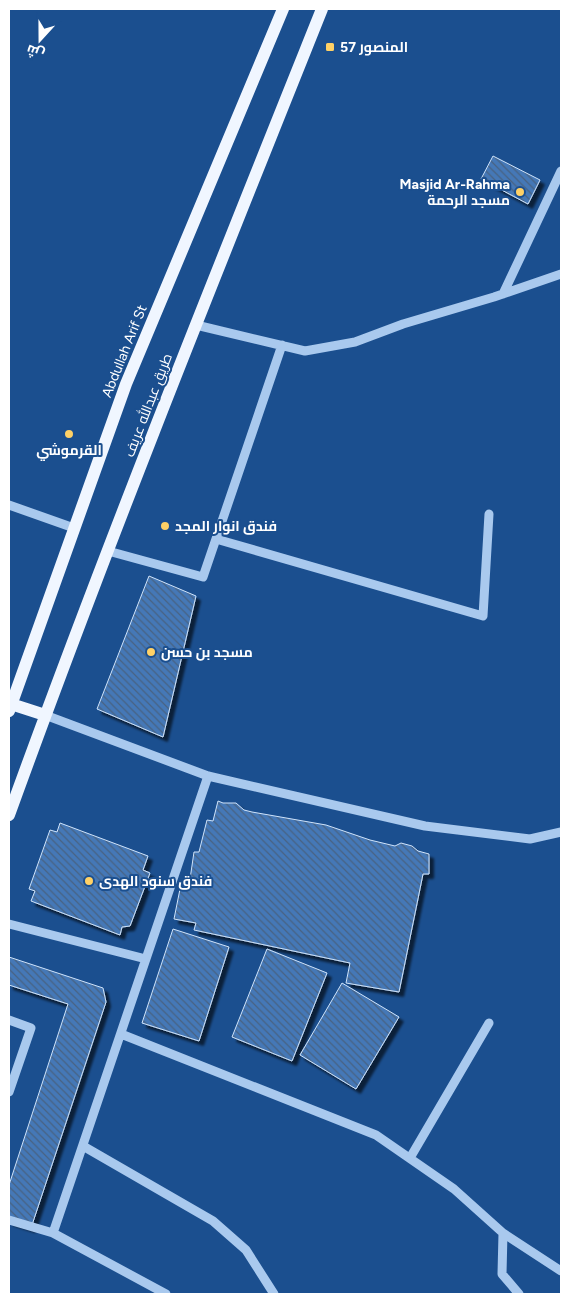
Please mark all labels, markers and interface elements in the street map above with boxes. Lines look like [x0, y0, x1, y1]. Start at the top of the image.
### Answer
north arrow [15, 15, 65, 65]
place label: المنصور 57 [340, 39, 408, 56]
text: ش [24, 41, 47, 63]
marker: المنصور 57 [324, 41, 336, 53]
place label: Masjid Ar-Rahma مسجد الرحمة [399, 176, 510, 209]
marker: Masjid Ar-Rahma مسجد الرحمة [514, 186, 526, 198]
street label: Abdullah Arif St [98, 302, 151, 400]
street label: طريق عبدالله عريف [120, 351, 176, 459]
marker: القرموشي [63, 428, 75, 440]
place label: القرموشي [36, 442, 102, 461]
place label: فندق انوار المجد [175, 518, 277, 535]
marker: فندق انوار المجد [159, 520, 171, 532]
place label: مسجد بن حسن [161, 644, 253, 661]
marker: مسجد بن حسن [145, 646, 157, 658]
place label: فندق سنود الهدى [99, 873, 212, 890]
marker: فندق سنود الهدى [83, 875, 95, 887]

